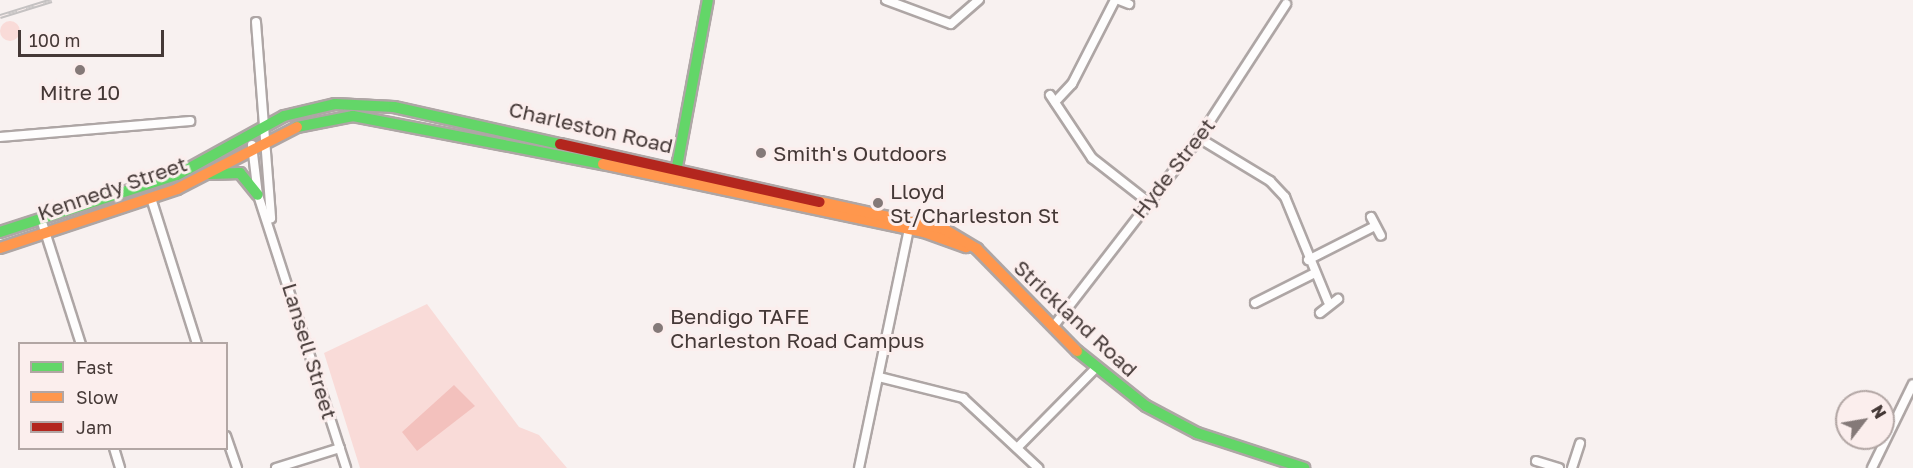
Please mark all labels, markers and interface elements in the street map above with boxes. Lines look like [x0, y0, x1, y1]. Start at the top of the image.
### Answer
scale bar [21, 18, 166, 56]
text: 100 m [29, 29, 80, 51]
marker: Mitre 10 [73, 63, 87, 77]
place label: Mitre 10 [40, 79, 120, 105]
street label: Charleston Road [506, 96, 676, 158]
street label: Hyde Street [1126, 113, 1220, 223]
place label: Smith's Outdoors [773, 140, 947, 166]
marker: Smith's Outdoors [754, 146, 768, 160]
street label: Kennedy Street [34, 151, 190, 225]
place label: Lloyd St/Charleston St [890, 178, 1059, 228]
marker: Lloyd St/Charleston St [871, 196, 885, 210]
street label: Strickland Road [1009, 254, 1143, 382]
street label: Lansell Street [277, 280, 343, 422]
place label: Bendigo TAFE Charleston Road Campus [670, 303, 924, 353]
marker: Bendigo TAFE Charleston Road Campus [651, 321, 665, 335]
legend [18, 342, 228, 450]
text: Fast [76, 356, 113, 378]
text: Slow [76, 386, 118, 408]
north arrow [1835, 390, 1895, 450]
text: N [1867, 401, 1890, 422]
text: Jam [76, 416, 112, 438]

